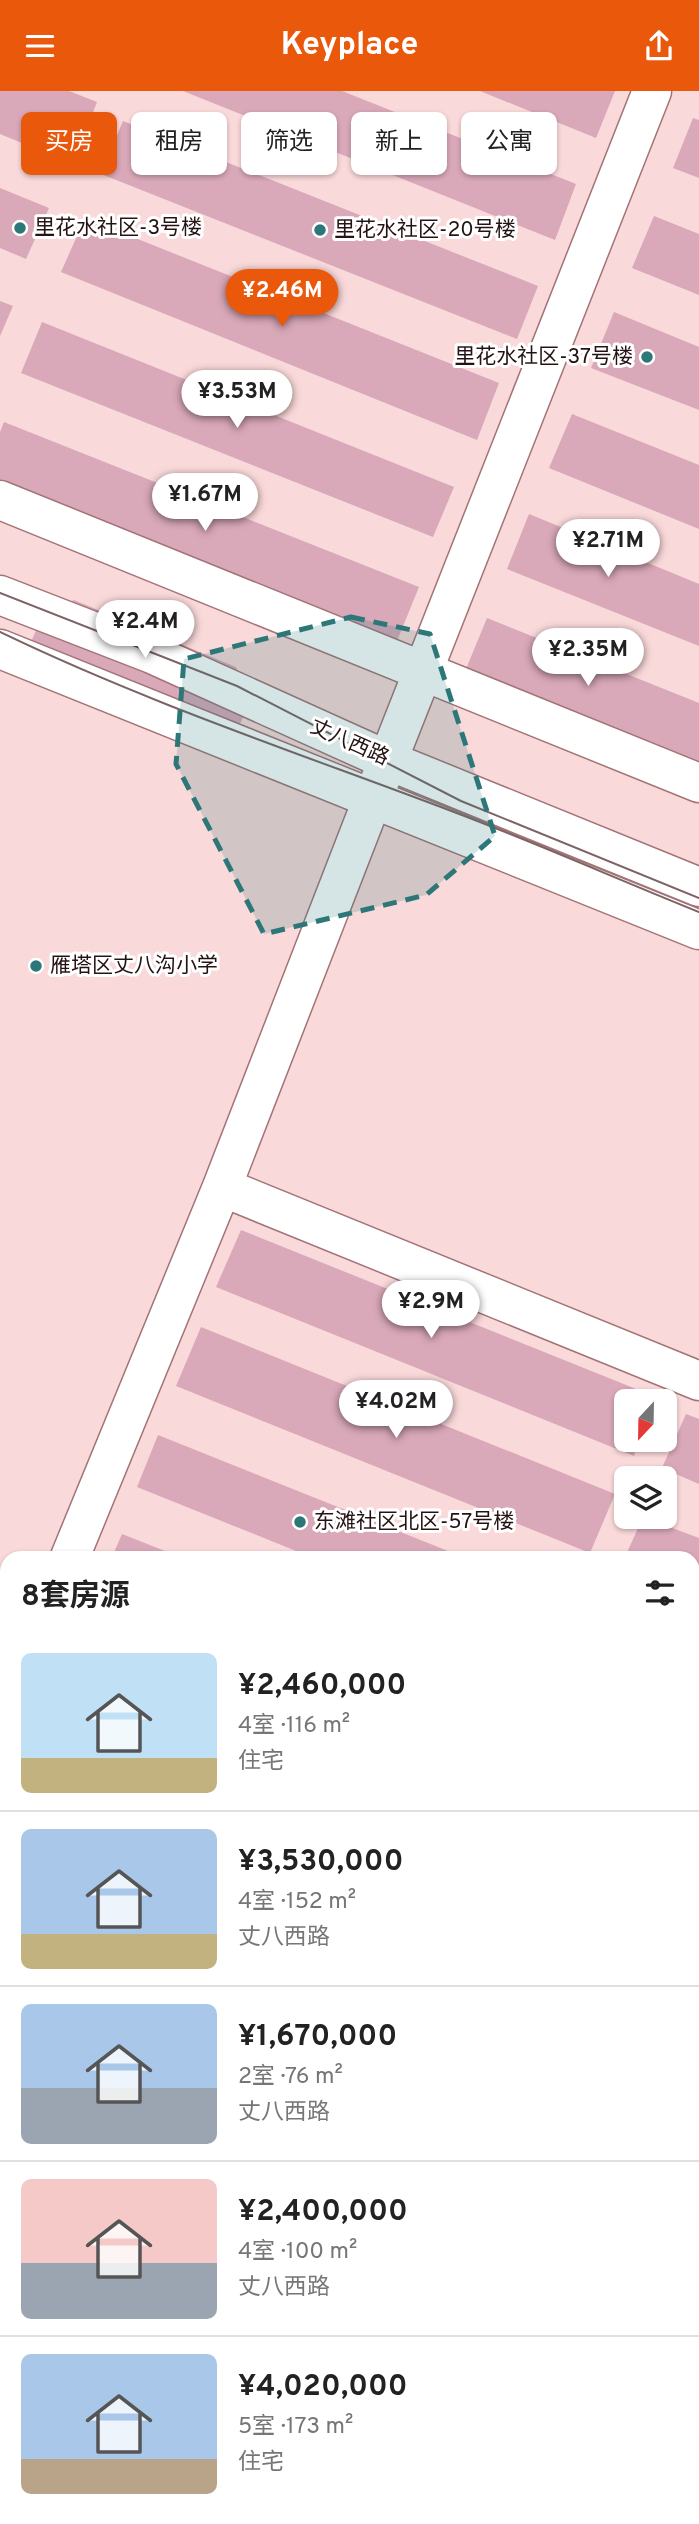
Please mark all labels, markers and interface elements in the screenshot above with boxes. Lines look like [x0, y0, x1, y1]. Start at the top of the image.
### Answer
text: Keyplace [281, 26, 418, 66]
icon: menu [21, 27, 59, 65]
icon: share [640, 27, 678, 65]
chip: 买房 [21, 112, 117, 175]
chip: 租房 [131, 112, 227, 175]
chip: 筛选 [241, 112, 337, 175]
chip: 新上 [351, 112, 447, 175]
chip: 公寓 [461, 112, 557, 175]
place label: 里花水社区-3号楼 [34, 215, 202, 242]
place label: 里花水社区-20号楼 [334, 217, 516, 244]
marker: 里花水社区-3号楼 [12, 220, 28, 236]
marker: 里花水社区-20号楼 [312, 222, 328, 238]
pin: ¥2.46M [225, 269, 339, 329]
text: ¥2.46M [241, 277, 323, 306]
place label: 里花水社区-37号楼 [454, 344, 633, 371]
marker: 里花水社区-37号楼 [639, 349, 655, 365]
pin: ¥3.53M [180, 371, 294, 430]
text: ¥3.53M [197, 378, 277, 407]
pin: ¥1.67M [148, 473, 262, 533]
text: ¥1.67M [168, 481, 242, 510]
pin: ¥2.71M [551, 519, 665, 579]
text: ¥2.71M [572, 527, 644, 556]
pin: ¥2.4M [96, 601, 194, 660]
text: ¥2.4M [111, 608, 179, 637]
pin: ¥2.35M [531, 629, 645, 688]
text: ¥2.35M [548, 636, 628, 665]
street label: 丈八西路 [305, 714, 393, 772]
place label: 雁塔区丈八沟小学 [50, 953, 218, 980]
marker: 雁塔区丈八沟小学 [28, 958, 44, 974]
pin: ¥2.9M [382, 1281, 480, 1340]
text: ¥2.9M [398, 1288, 464, 1317]
pin: ¥4.02M [339, 1381, 453, 1440]
text: ¥4.02M [355, 1388, 437, 1417]
north arrow [614, 1389, 677, 1453]
map controls [614, 1389, 677, 1529]
button: layers [614, 1466, 677, 1529]
place label: 东滩社区北区-57号楼 [314, 1509, 514, 1536]
marker: 东滩社区北区-57号楼 [292, 1514, 308, 1530]
icon: filters [641, 1574, 679, 1612]
text: 8套房源 [21, 1579, 130, 1616]
text: ¥2,460,000 [238, 1668, 406, 1705]
icon: home [77, 1681, 161, 1765]
text: 4室 · 116 m² [238, 1712, 350, 1741]
text: 住宅 [238, 1748, 284, 1777]
text: ¥3,530,000 [238, 1844, 403, 1881]
icon: home [77, 1857, 161, 1941]
text: 4室 · 152 m² [238, 1888, 356, 1917]
text: 丈八西路 [238, 1924, 330, 1953]
text: ¥1,670,000 [238, 2019, 397, 2056]
icon: home [77, 2032, 161, 2116]
text: 2室 · 76 m² [238, 2063, 343, 2092]
text: 丈八西路 [238, 2099, 330, 2128]
text: ¥2,400,000 [238, 2194, 408, 2231]
icon: home [77, 2207, 161, 2291]
text: 4室 · 100 m² [238, 2238, 357, 2267]
text: 丈八西路 [238, 2274, 330, 2303]
text: ¥4,020,000 [238, 2369, 408, 2406]
icon: home [77, 2382, 161, 2466]
text: 5室 · 173 m² [238, 2413, 353, 2442]
text: 住宅 [238, 2449, 284, 2478]

